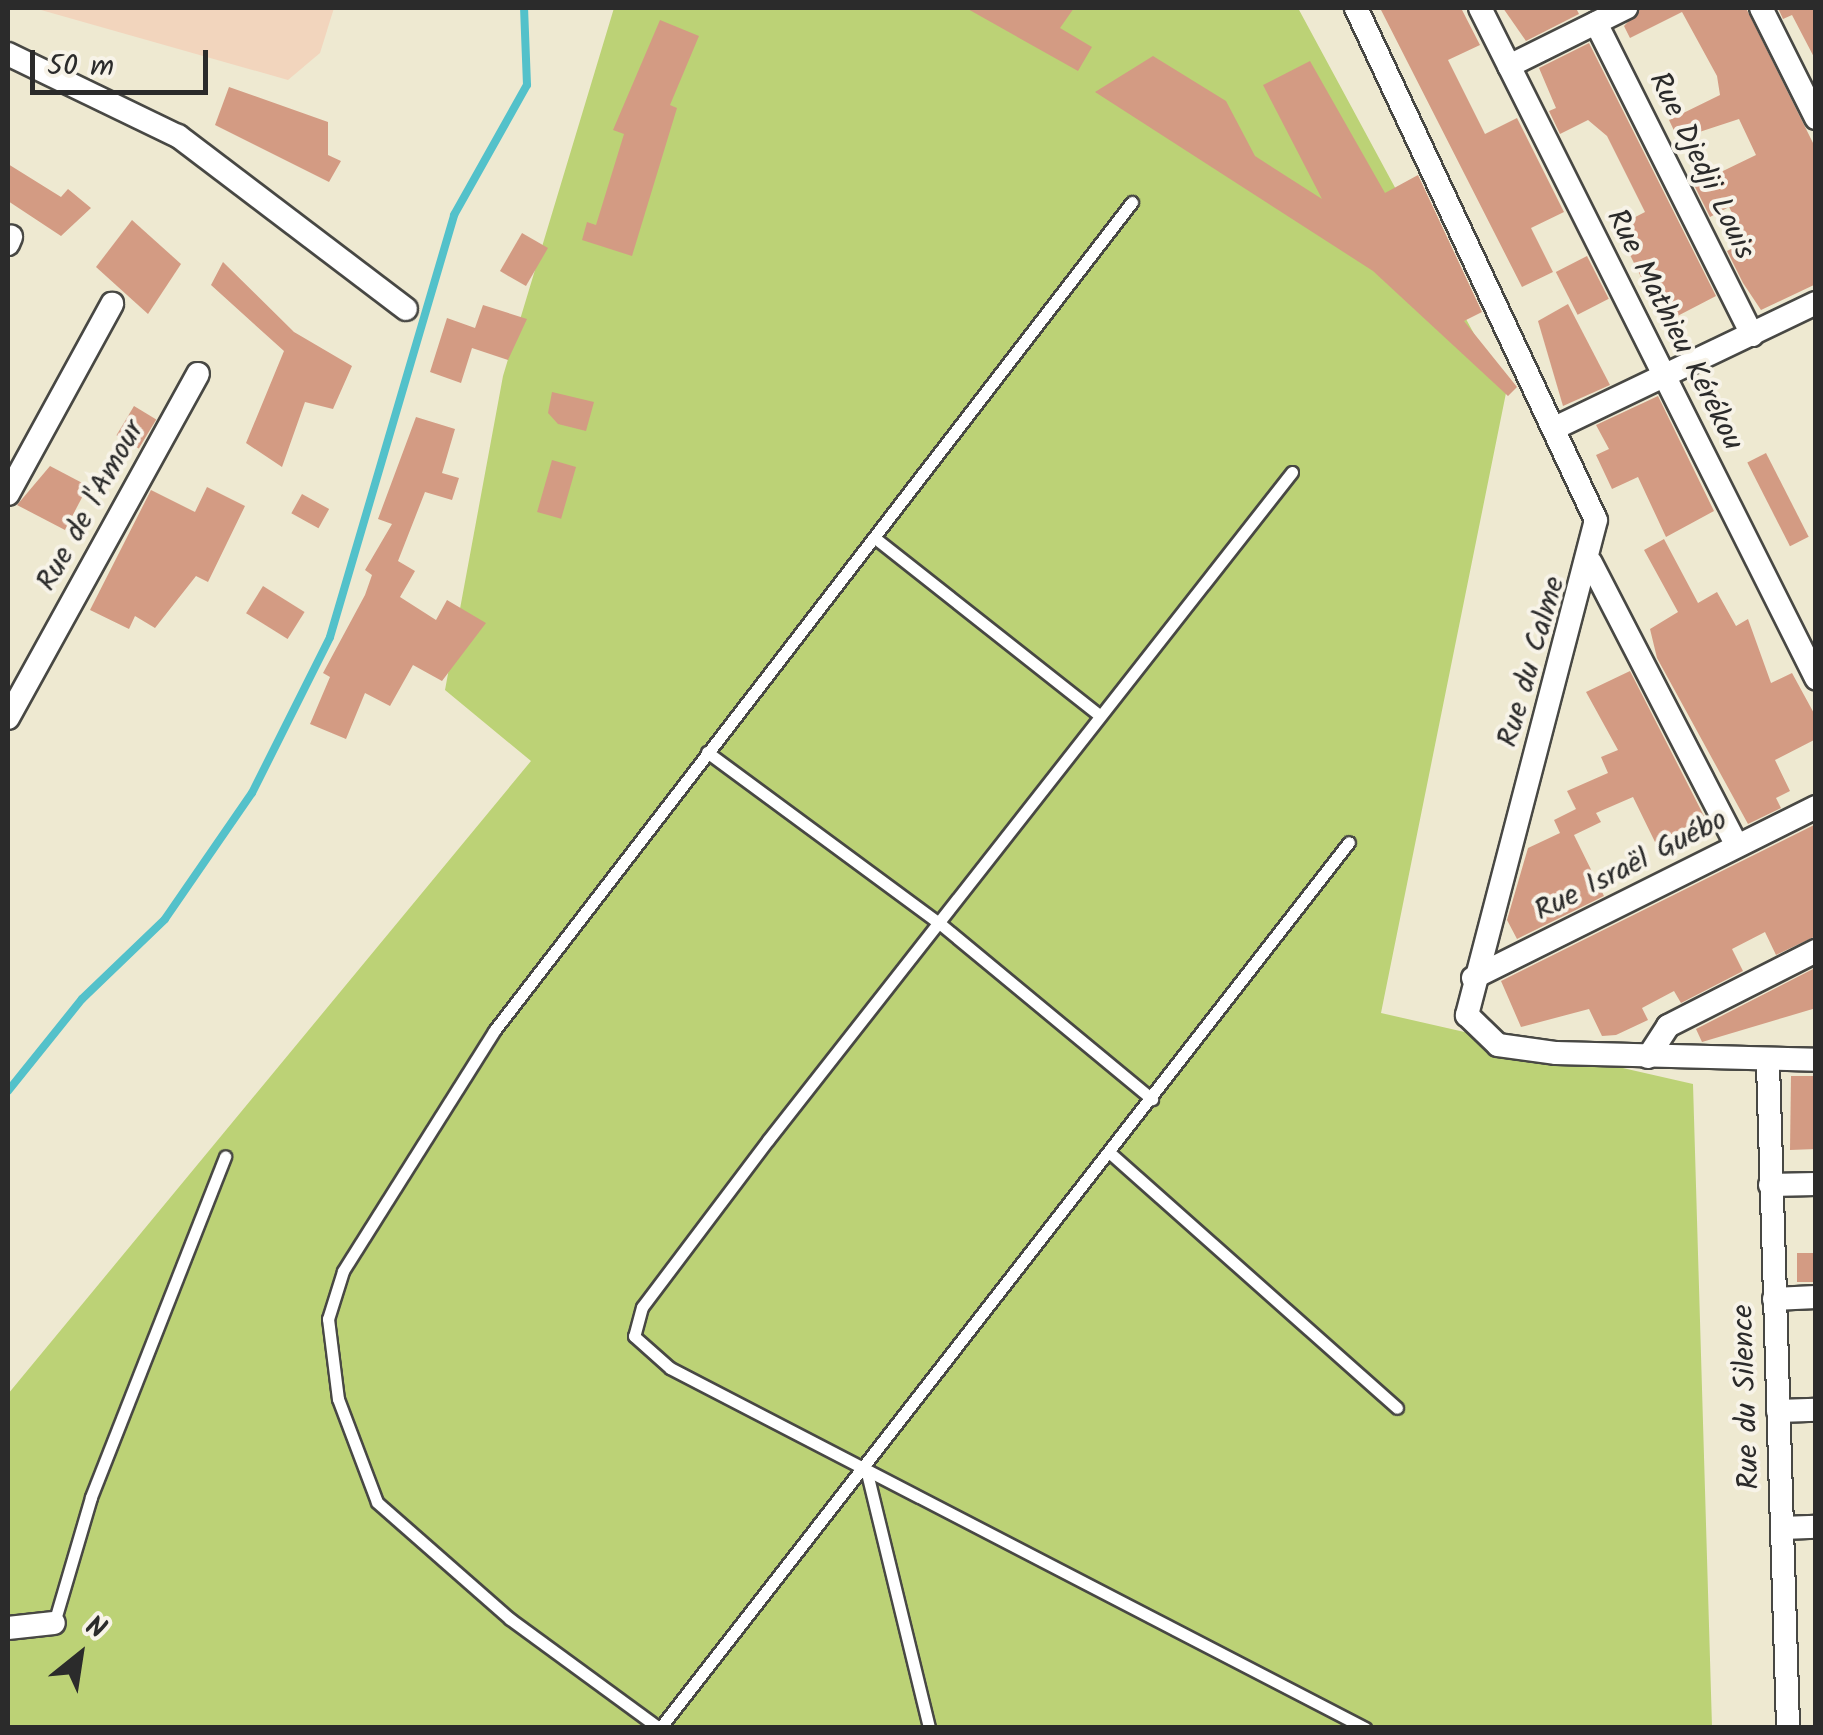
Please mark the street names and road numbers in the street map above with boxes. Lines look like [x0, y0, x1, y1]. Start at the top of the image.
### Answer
street label: Rue Djedji Louis [1640, 66, 1762, 266]
street label: Rue Mathieu Kérékou [1598, 203, 1750, 457]
street label: Rue de l'Amour [29, 414, 153, 598]
street label: Rue du Calme [1490, 573, 1574, 751]
street label: Rue Israël Guébo [1529, 802, 1733, 930]
street label: Rue du Silence [1726, 1304, 1768, 1490]

